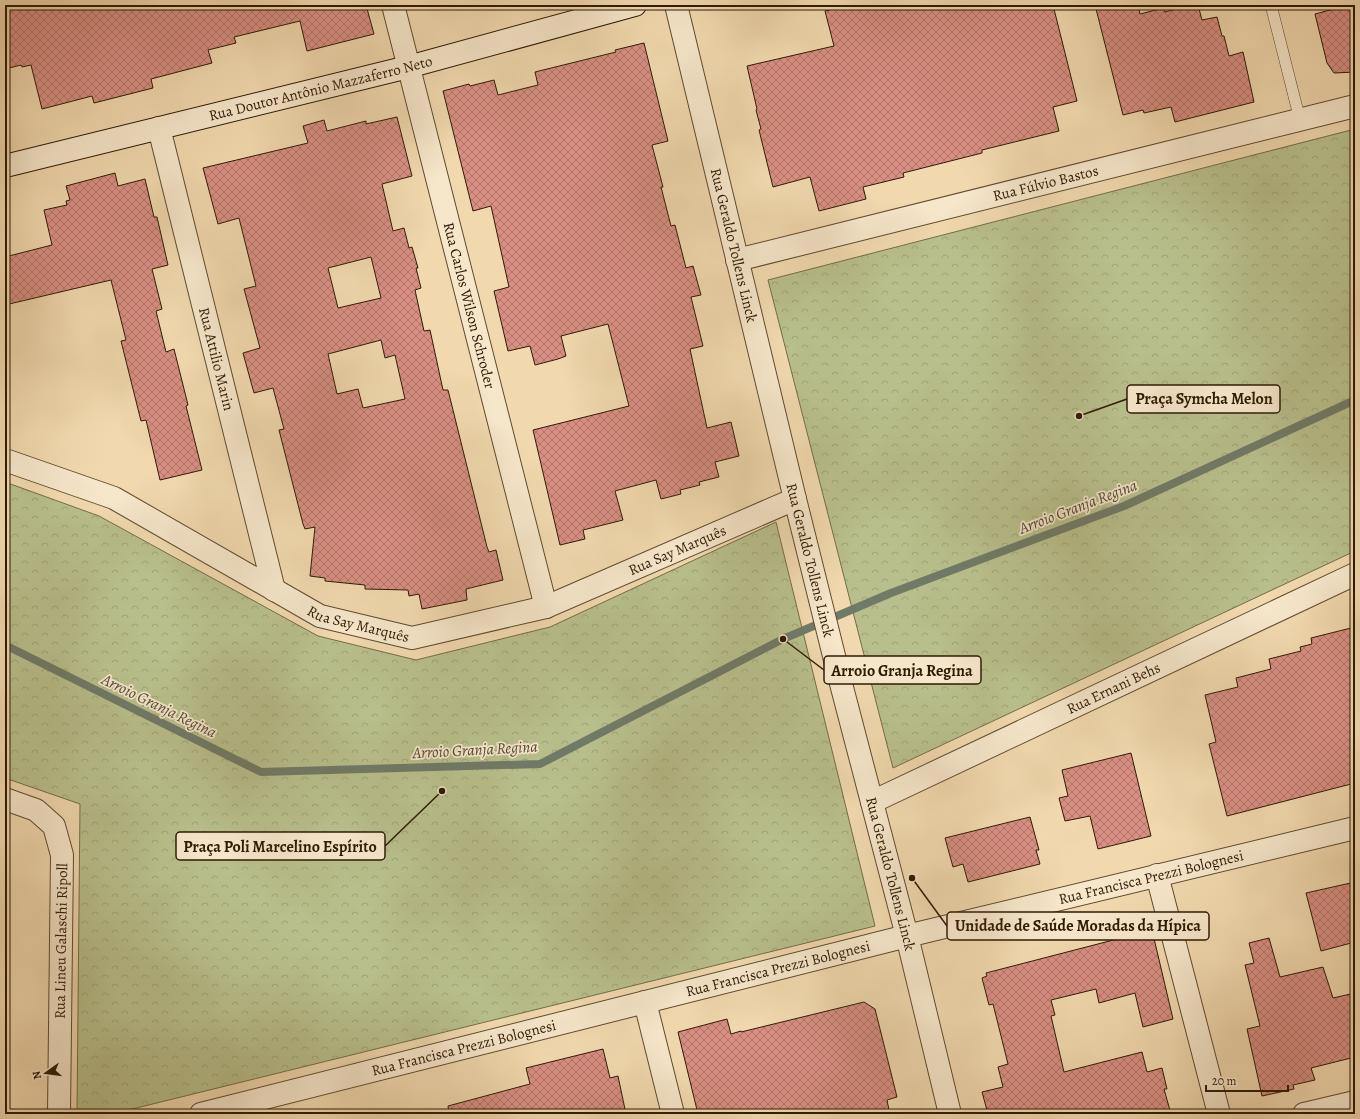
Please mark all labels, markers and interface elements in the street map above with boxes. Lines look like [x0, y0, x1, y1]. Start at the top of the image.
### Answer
street label: Rua Doutor Antônio Mazzaferro Neto [207, 51, 435, 126]
street label: Rua Fúlvio Bastos [991, 160, 1100, 206]
street label: Rua Geraldo Tollens Linck [706, 166, 762, 325]
street label: Rua Carlos Wilson Schroder [439, 220, 500, 391]
street label: Rua Attilio Marin [194, 305, 239, 413]
callout: Praça Symcha Melon [1127, 385, 1280, 413]
text: Praça Symcha Melon [1135, 388, 1273, 410]
water label: Arroio Granja Regina [1015, 474, 1141, 540]
street label: Rua Geraldo Tollens Linck [781, 481, 839, 640]
street label: Rua Say Marquês [625, 520, 729, 580]
street label: Rua Say Marquês [304, 601, 411, 647]
callout: Arroio Granja Regina [824, 656, 981, 684]
street label: Rua Ernani Behs [1063, 657, 1164, 719]
text: Arroio Granja Regina [830, 660, 973, 682]
water label: Arroio Granja Regina [97, 668, 221, 744]
water label: Arroio Granja Regina [411, 736, 539, 764]
street label: Rua Geraldo Tollens Linck [861, 795, 920, 953]
callout: Praça Poli Marcelino Espírito [176, 832, 385, 860]
text: Praça Poli Marcelino Espírito [183, 836, 377, 858]
street label: Rua Francisca Prezzi Bolognesi [1056, 845, 1245, 909]
street label: Rua Lineu Galaschi Ripoll [50, 863, 72, 1019]
callout: Unidade de Saúde Moradas da Hípica [947, 912, 1209, 940]
text: Unidade de Saúde Moradas da Hípica [955, 915, 1201, 937]
street label: Rua Francisca Prezzi Bolognesi [684, 936, 872, 1001]
street label: Rua Francisca Prezzi Bolognesi [369, 1015, 558, 1081]
north arrow [26, 1053, 66, 1093]
scale bar [1206, 1067, 1288, 1093]
text: N [29, 1070, 45, 1081]
text: 20 m [1212, 1073, 1236, 1089]

